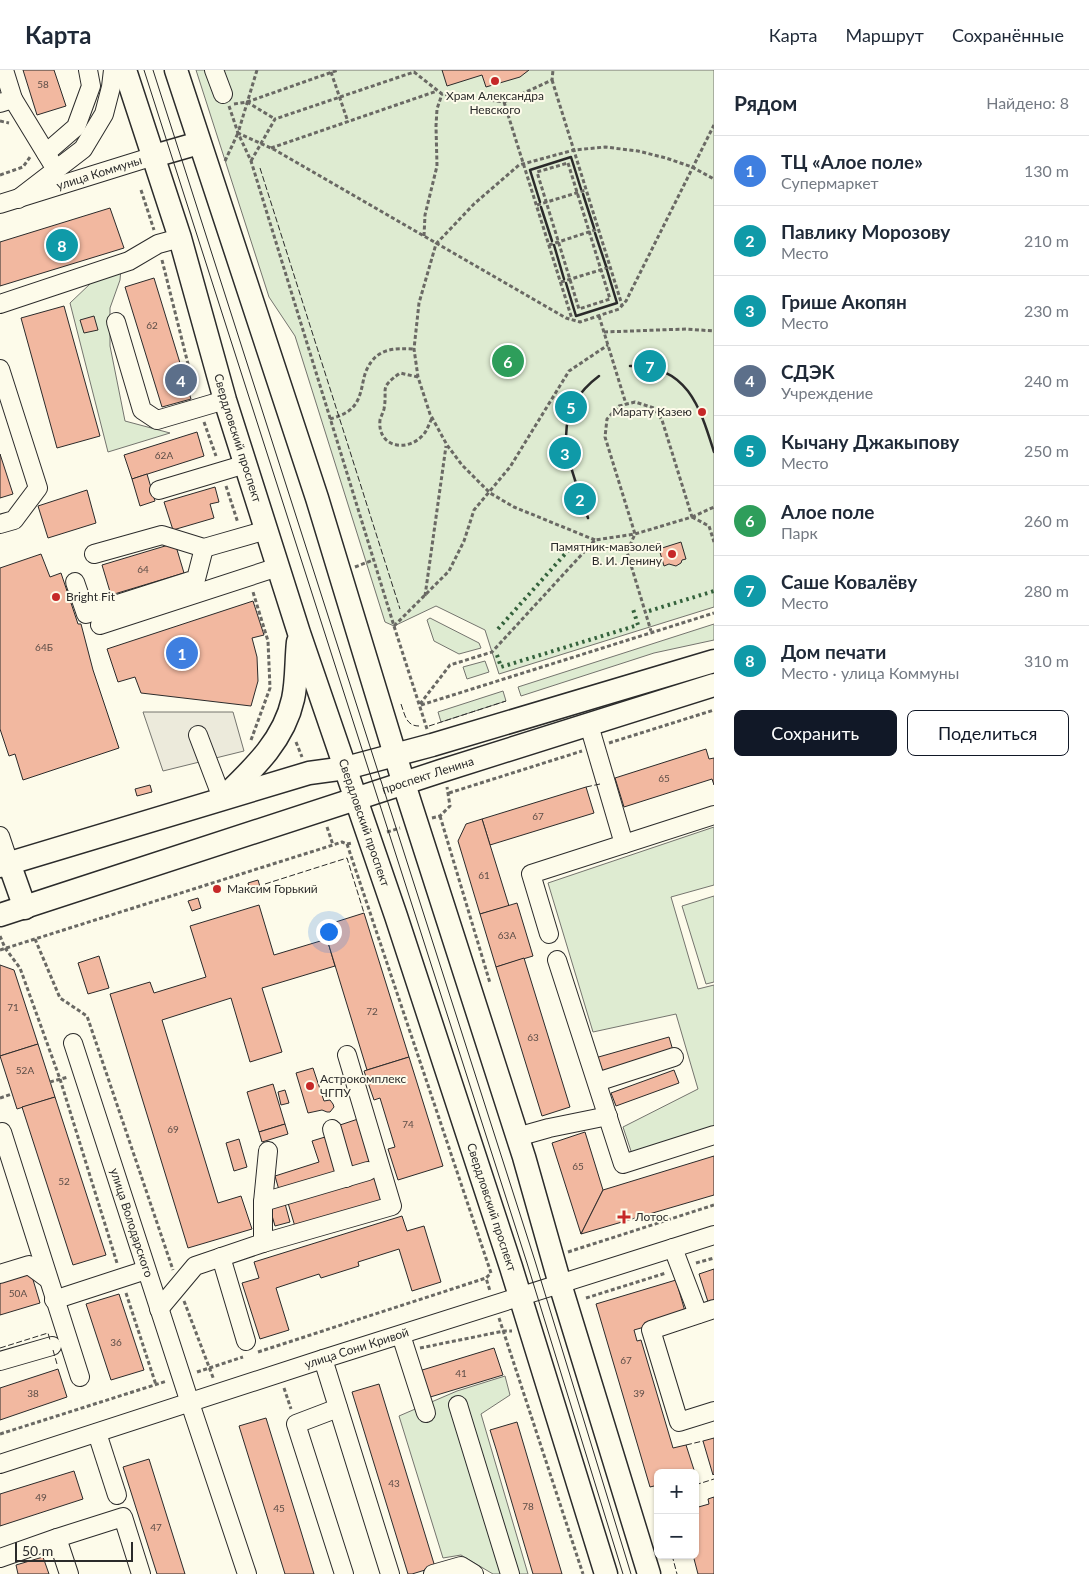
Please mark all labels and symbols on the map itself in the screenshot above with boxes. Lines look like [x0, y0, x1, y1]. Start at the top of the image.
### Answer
marker: Храм Александра Невского [489, 75, 501, 87]
house number: 58 [37, 78, 49, 90]
place label: Храм Александра Невского [446, 88, 544, 117]
street label: улица Коммуны [54, 152, 144, 193]
pin: 8 [46, 226, 78, 264]
house number: 62 [146, 319, 158, 331]
pin: 6 [492, 342, 524, 380]
pin: 7 [634, 347, 666, 385]
pin: 4 [165, 361, 197, 399]
street label: Свердловский проспект [211, 372, 265, 504]
pin: 5 [555, 388, 587, 426]
place label: Марату Казею [612, 404, 692, 419]
marker: Марату Казею [696, 406, 708, 418]
pin: 3 [549, 434, 581, 472]
house number: 62А [155, 449, 173, 461]
pin: 2 [564, 480, 596, 518]
place label: Памятник-мавзолей В. И. Ленину [550, 539, 663, 568]
marker: Памятник-мавзолей В. И. Ленину [666, 548, 678, 560]
house number: 64 [137, 563, 149, 575]
place label: Bright Fit [66, 589, 116, 604]
marker: Bright Fit [50, 591, 62, 603]
pin: 1 [166, 634, 198, 672]
house number: 64Б [35, 641, 53, 653]
street label: проспект Ленина [380, 753, 476, 797]
street label: Свердловский проспект [336, 757, 393, 889]
house number: 65 [658, 772, 670, 784]
house number: 67 [532, 810, 544, 822]
house number: 61 [478, 869, 490, 881]
place label: Максим Горький [227, 881, 318, 896]
marker: Максим Горький [211, 883, 223, 895]
your location [316, 919, 342, 945]
house number: 63А [498, 929, 516, 941]
house number: 71 [7, 1001, 19, 1013]
house number: 72 [366, 1005, 378, 1017]
house number: 63 [527, 1031, 539, 1043]
house number: 52А [16, 1064, 34, 1076]
place label: Астрокомплекс ЧГПУ [320, 1071, 407, 1100]
marker: Астрокомплекс ЧГПУ [304, 1080, 316, 1092]
house number: 74 [402, 1118, 414, 1130]
house number: 69 [167, 1123, 179, 1135]
street label: Свердловский проспект [464, 1141, 520, 1273]
house number: 65 [572, 1160, 584, 1172]
street label: улица Володарского [107, 1166, 157, 1279]
house number: 52 [58, 1175, 70, 1187]
place label: Лотос [634, 1209, 669, 1224]
marker: Лотос [617, 1210, 631, 1224]
house number: 50А [9, 1287, 27, 1299]
street label: улица Сони Кривой [302, 1324, 411, 1372]
house number: 36 [110, 1336, 122, 1348]
house number: 67 [620, 1354, 632, 1366]
house number: 41 [455, 1367, 467, 1379]
house number: 38 [27, 1387, 39, 1399]
house number: 39 [633, 1387, 645, 1399]
house number: 43 [388, 1477, 400, 1489]
house number: 49 [35, 1491, 47, 1503]
house number: 78 [522, 1500, 534, 1512]
house number: 45 [273, 1502, 285, 1514]
house number: 47 [150, 1521, 162, 1533]
scale bar [15, 1539, 132, 1562]

